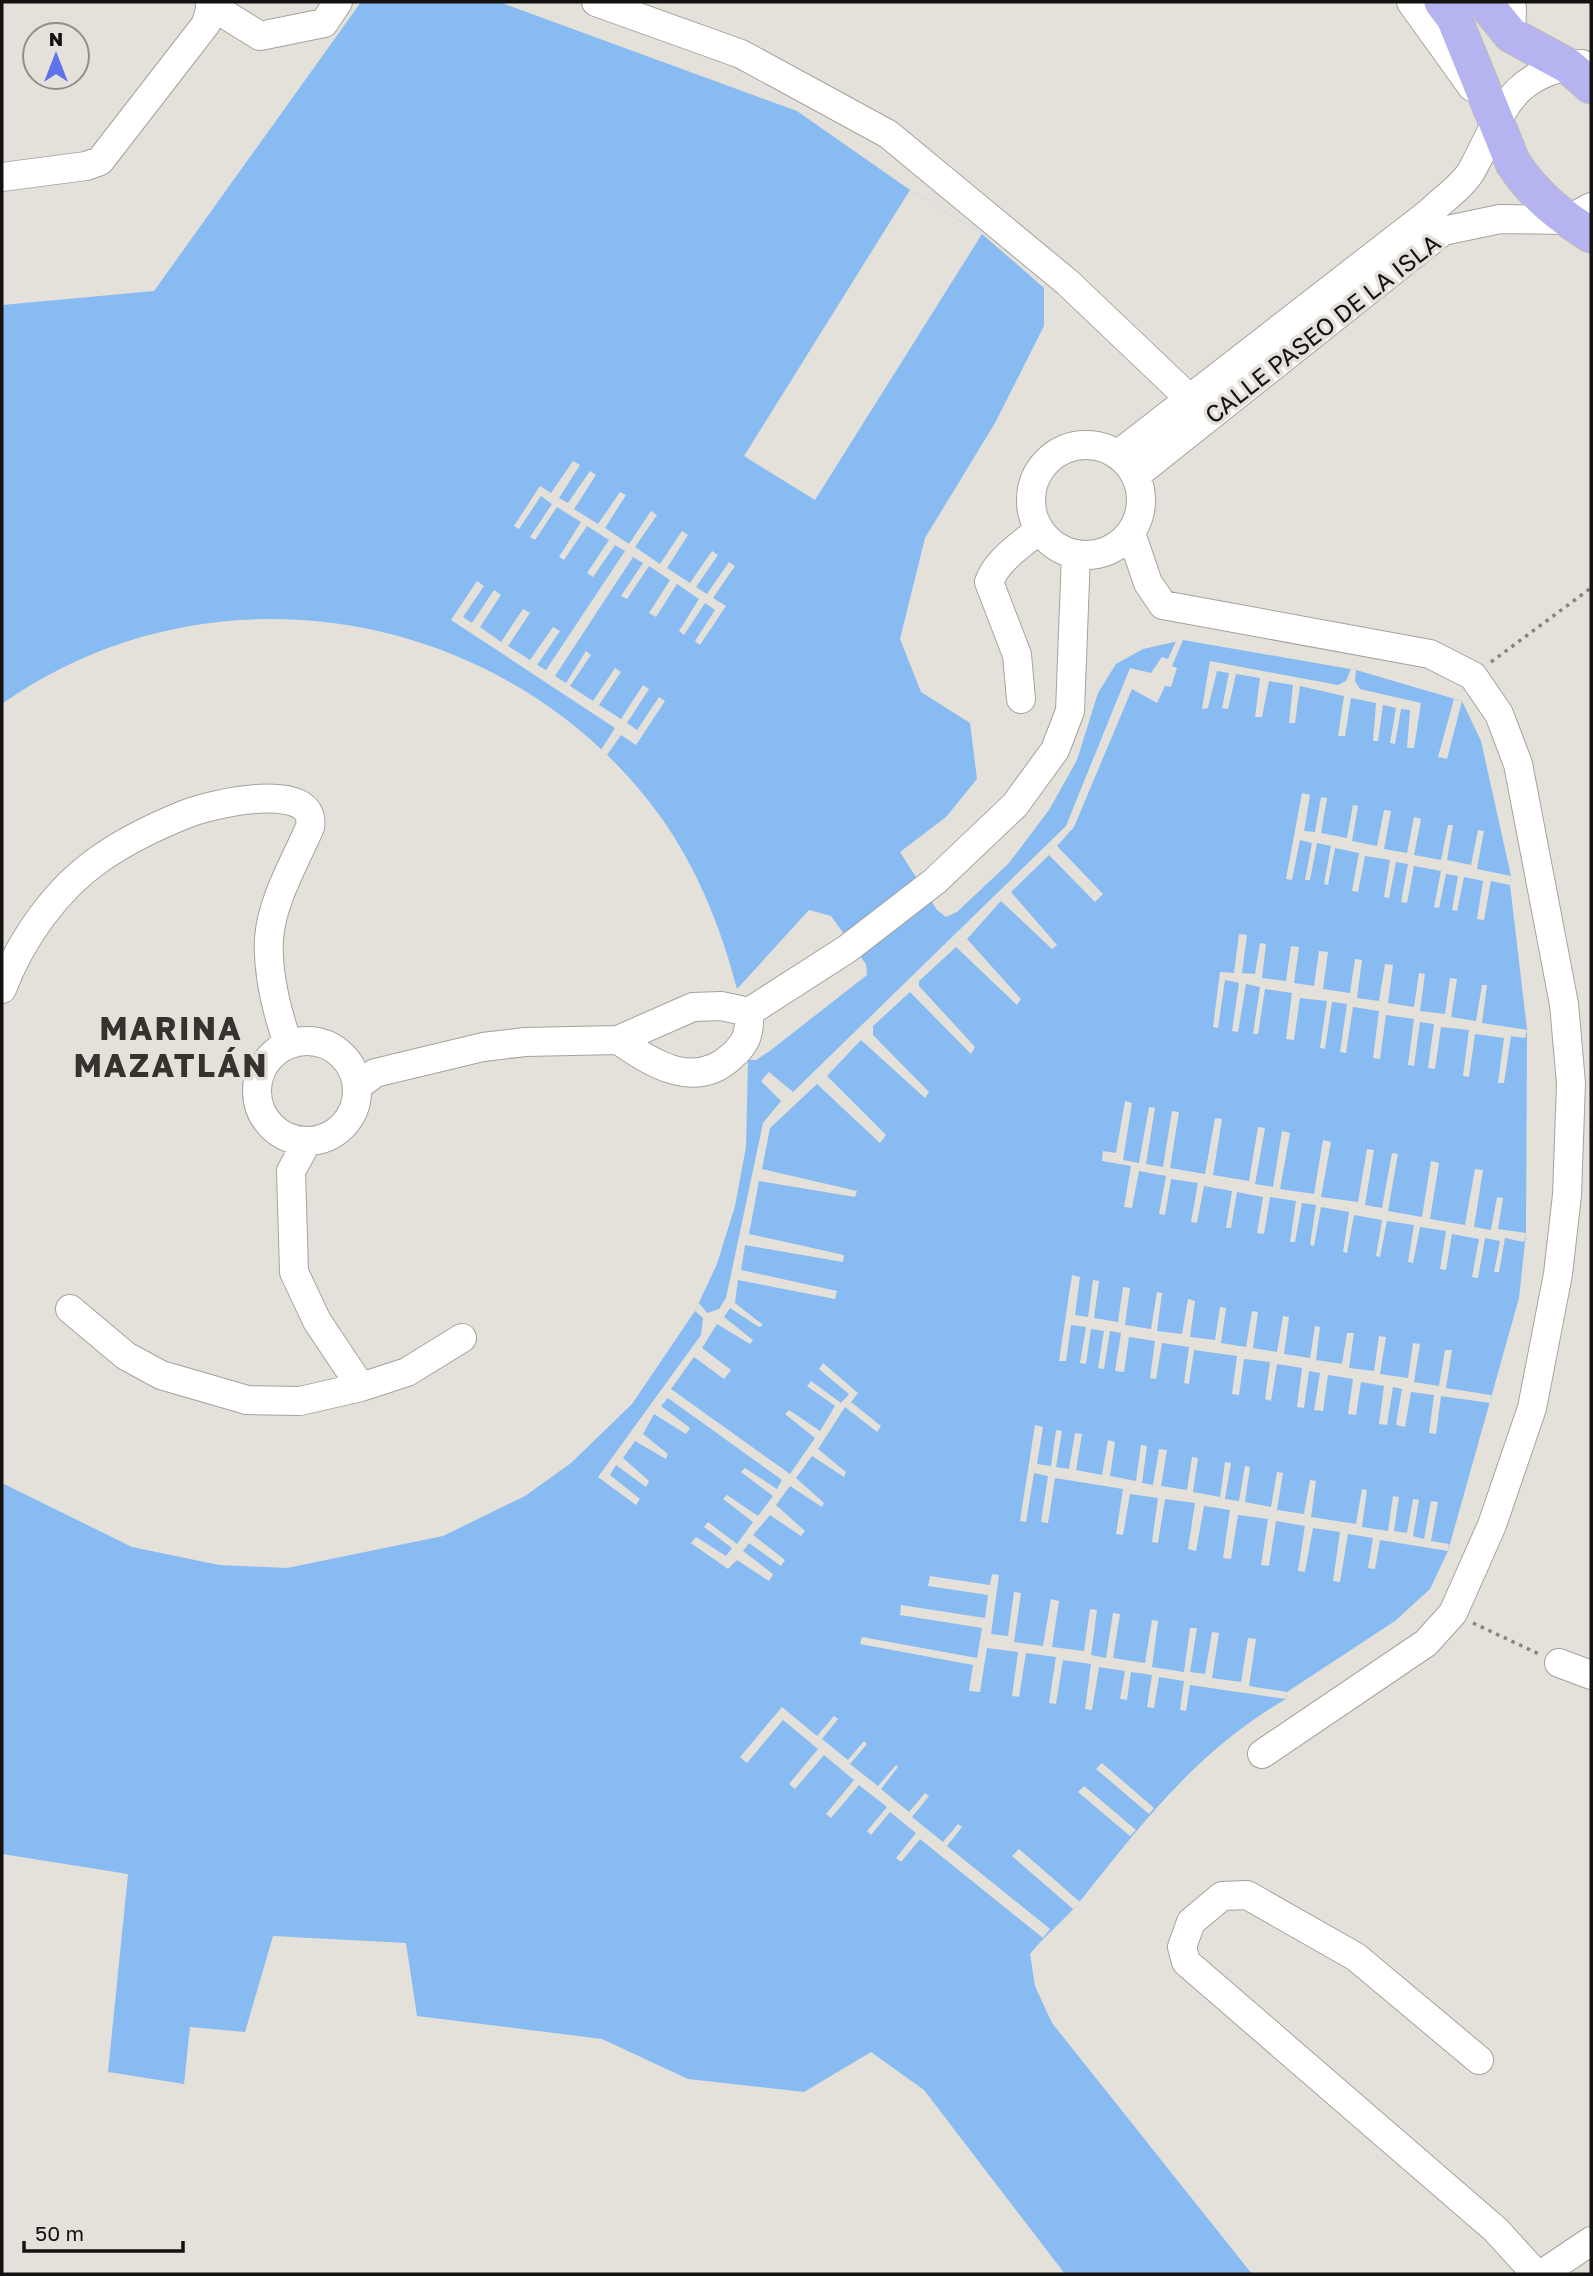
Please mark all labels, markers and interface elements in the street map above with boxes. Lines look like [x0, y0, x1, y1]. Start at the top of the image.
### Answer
north arrow [21, 21, 91, 91]
text: N [49, 27, 63, 50]
street label: CALLE PASEO DE LA ISLA [1199, 227, 1445, 429]
district label: MARINA MAZATLÁN [73, 1009, 269, 1084]
scale bar [24, 2210, 184, 2254]
text: 50 m [35, 2220, 84, 2246]

